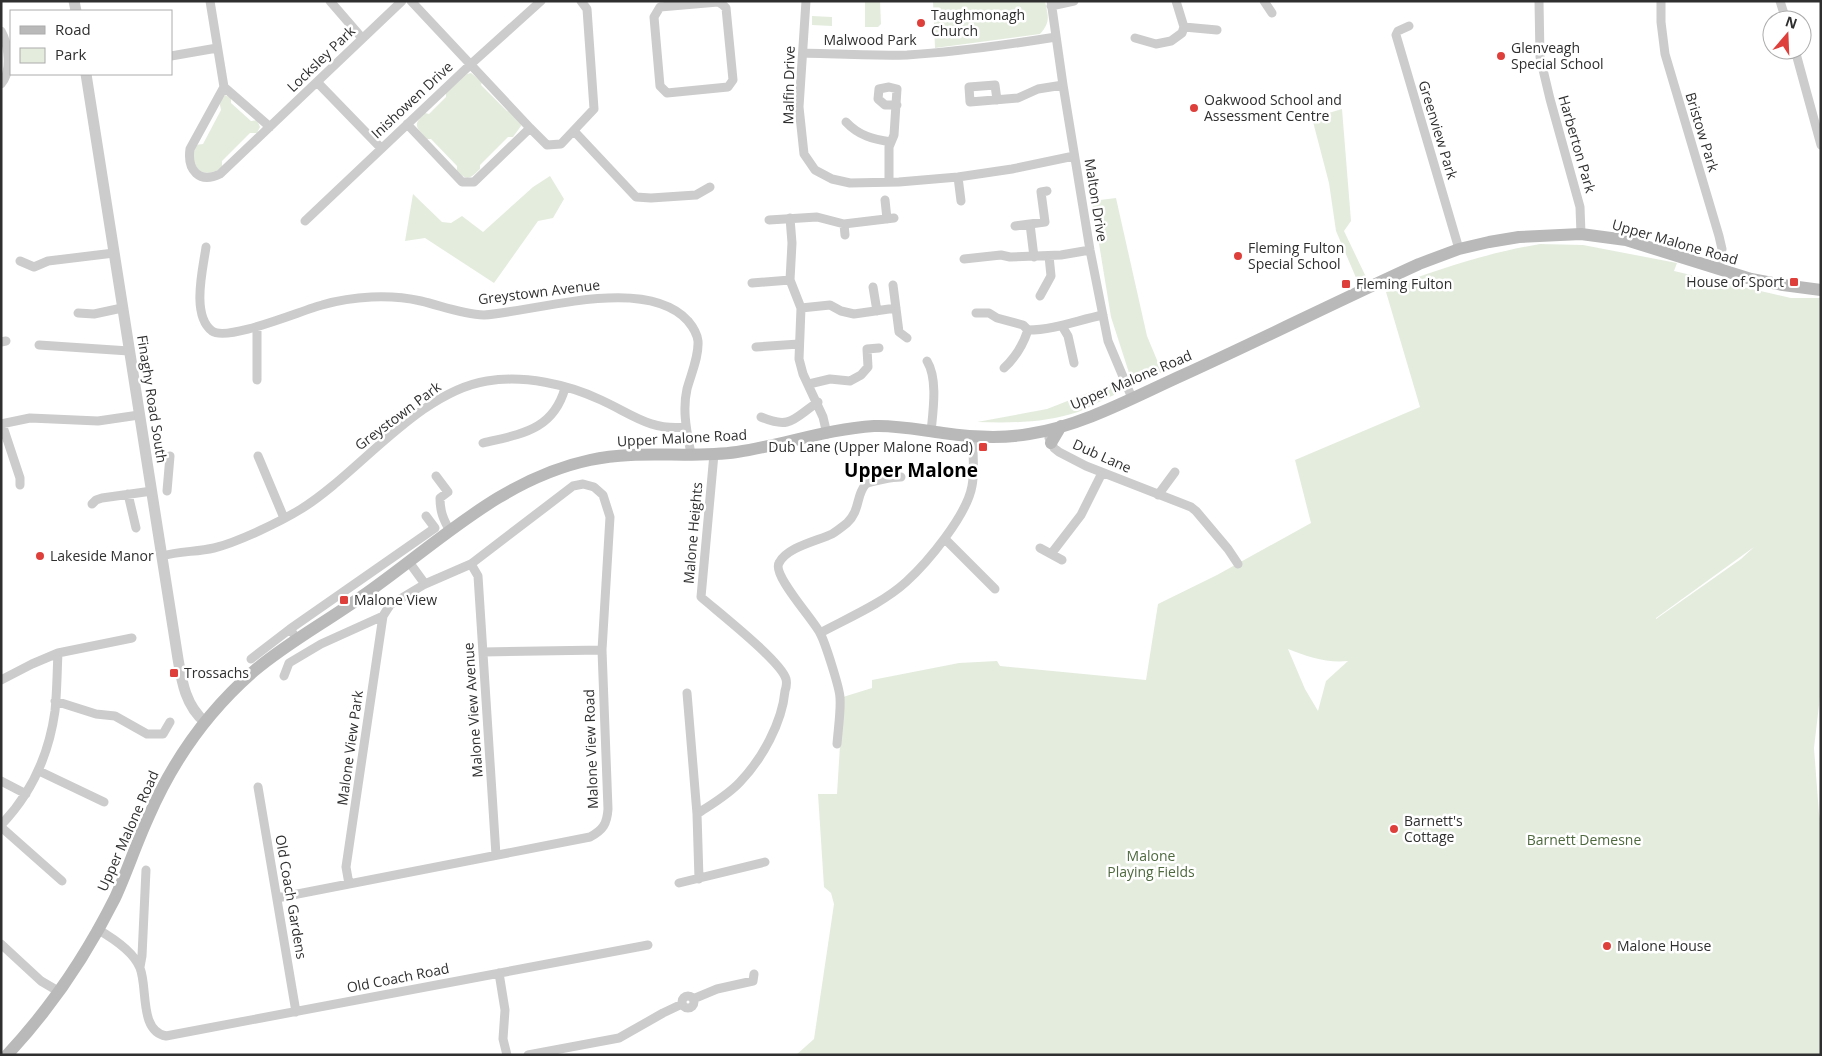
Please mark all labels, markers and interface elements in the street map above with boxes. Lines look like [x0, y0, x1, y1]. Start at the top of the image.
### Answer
place label: Taughmonagh Church [931, 5, 1025, 40]
legend [10, 10, 172, 75]
north arrow [1762, 10, 1812, 60]
text: N [1783, 11, 1800, 33]
marker: Taughmonagh Church [915, 17, 927, 29]
text: Road [55, 19, 91, 39]
street label: Locksley Park [282, 21, 359, 96]
street label: Malwood Park [823, 30, 917, 49]
place label: Glenveagh Special School [1511, 38, 1604, 73]
text: Park [55, 44, 86, 64]
street label: Malfin Drive [778, 45, 799, 124]
marker: Glenveagh Special School [1495, 50, 1507, 62]
street label: Inishowen Drive [367, 57, 457, 142]
street label: Greenview Park [1414, 78, 1463, 182]
place label: Oakwood School and Assessment Centre [1204, 90, 1342, 125]
street label: Bristow Park [1681, 90, 1724, 175]
street label: Harberton Park [1554, 93, 1601, 196]
marker: Oakwood School and Assessment Centre [1188, 102, 1200, 114]
street label: Malton Drive [1081, 157, 1112, 243]
street label: Upper Malone Road [1610, 214, 1740, 269]
place label: Fleming Fulton Special School [1248, 238, 1344, 273]
marker: Fleming Fulton Special School [1232, 250, 1244, 262]
place label: House of Sport [1686, 272, 1784, 291]
place label: Fleming Fulton [1356, 274, 1452, 293]
street label: Greystown Avenue [477, 275, 601, 308]
marker: House of Sport [1788, 276, 1800, 288]
marker: Fleming Fulton [1340, 278, 1352, 290]
street label: Finaghy Road South [133, 334, 172, 464]
street label: Upper Malone Road [1067, 345, 1195, 414]
street label: Greystown Park [351, 377, 445, 454]
street label: Upper Malone Road [616, 425, 748, 450]
street label: Dub Lane [1070, 434, 1135, 477]
place label: Dub Lane (Upper Malone Road) [768, 437, 973, 456]
marker: Dub Lane (Upper Malone Road) [977, 441, 989, 453]
district label: Upper Malone [844, 457, 978, 483]
street label: Malone Heights [679, 481, 706, 585]
place label: Lakeside Manor [50, 546, 154, 565]
marker: Lakeside Manor [34, 550, 46, 562]
place label: Malone View [354, 590, 437, 609]
marker: Malone View [338, 594, 350, 606]
street label: Malone View Avenue [458, 642, 487, 778]
place label: Trossachs [184, 663, 249, 682]
marker: Trossachs [168, 667, 180, 679]
street label: Malone View Park [332, 689, 367, 807]
street label: Malone View Road [579, 689, 602, 809]
street label: Upper Malone Road [92, 767, 163, 894]
place label: Barnett's Cottage [1404, 811, 1463, 846]
marker: Barnett's Cottage [1388, 823, 1400, 835]
park label: Barnett Demesne [1527, 830, 1641, 849]
street label: Old Coach Gardens [271, 833, 312, 961]
park label: Malone Playing Fields [1107, 846, 1195, 881]
place label: Malone House [1617, 936, 1711, 955]
marker: Malone House [1601, 940, 1613, 952]
street label: Old Coach Road [345, 958, 451, 997]

